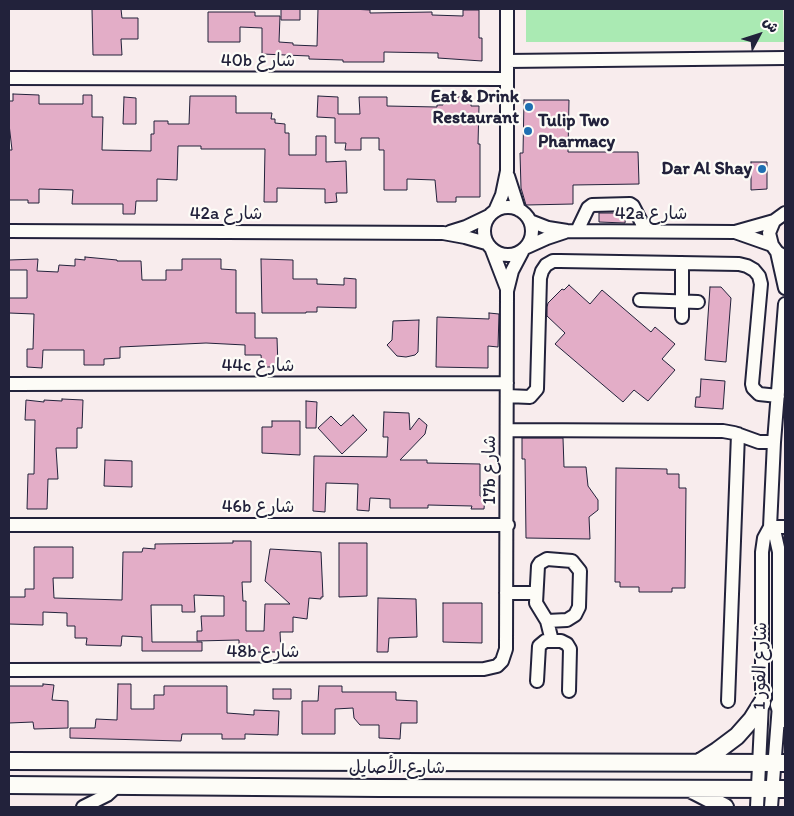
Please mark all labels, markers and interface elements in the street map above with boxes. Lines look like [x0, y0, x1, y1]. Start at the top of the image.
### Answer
north arrow [734, 10, 784, 60]
text: ش [759, 14, 782, 36]
street label: 40b شارع [221, 50, 295, 72]
place label: Eat & Drink Restaurant [431, 86, 519, 128]
marker: Eat & Drink Restaurant [523, 101, 535, 113]
place label: Tulip Two Pharmacy [538, 110, 615, 152]
marker: Tulip Two Pharmacy [522, 125, 534, 137]
place label: Dar Al Shay [661, 158, 752, 180]
marker: Dar Al Shay [756, 163, 768, 175]
street label: 42a شارع [190, 203, 262, 225]
street label: 42a شارع [615, 203, 687, 225]
street label: 44c شارع [221, 355, 295, 377]
street label: 17b شارع [479, 435, 501, 505]
street label: 46b شارع [222, 496, 294, 518]
street label: شارع القوز 1 [749, 622, 773, 710]
street label: 48b شارع [226, 641, 300, 663]
street label: شارع الأصايل [349, 757, 445, 779]

